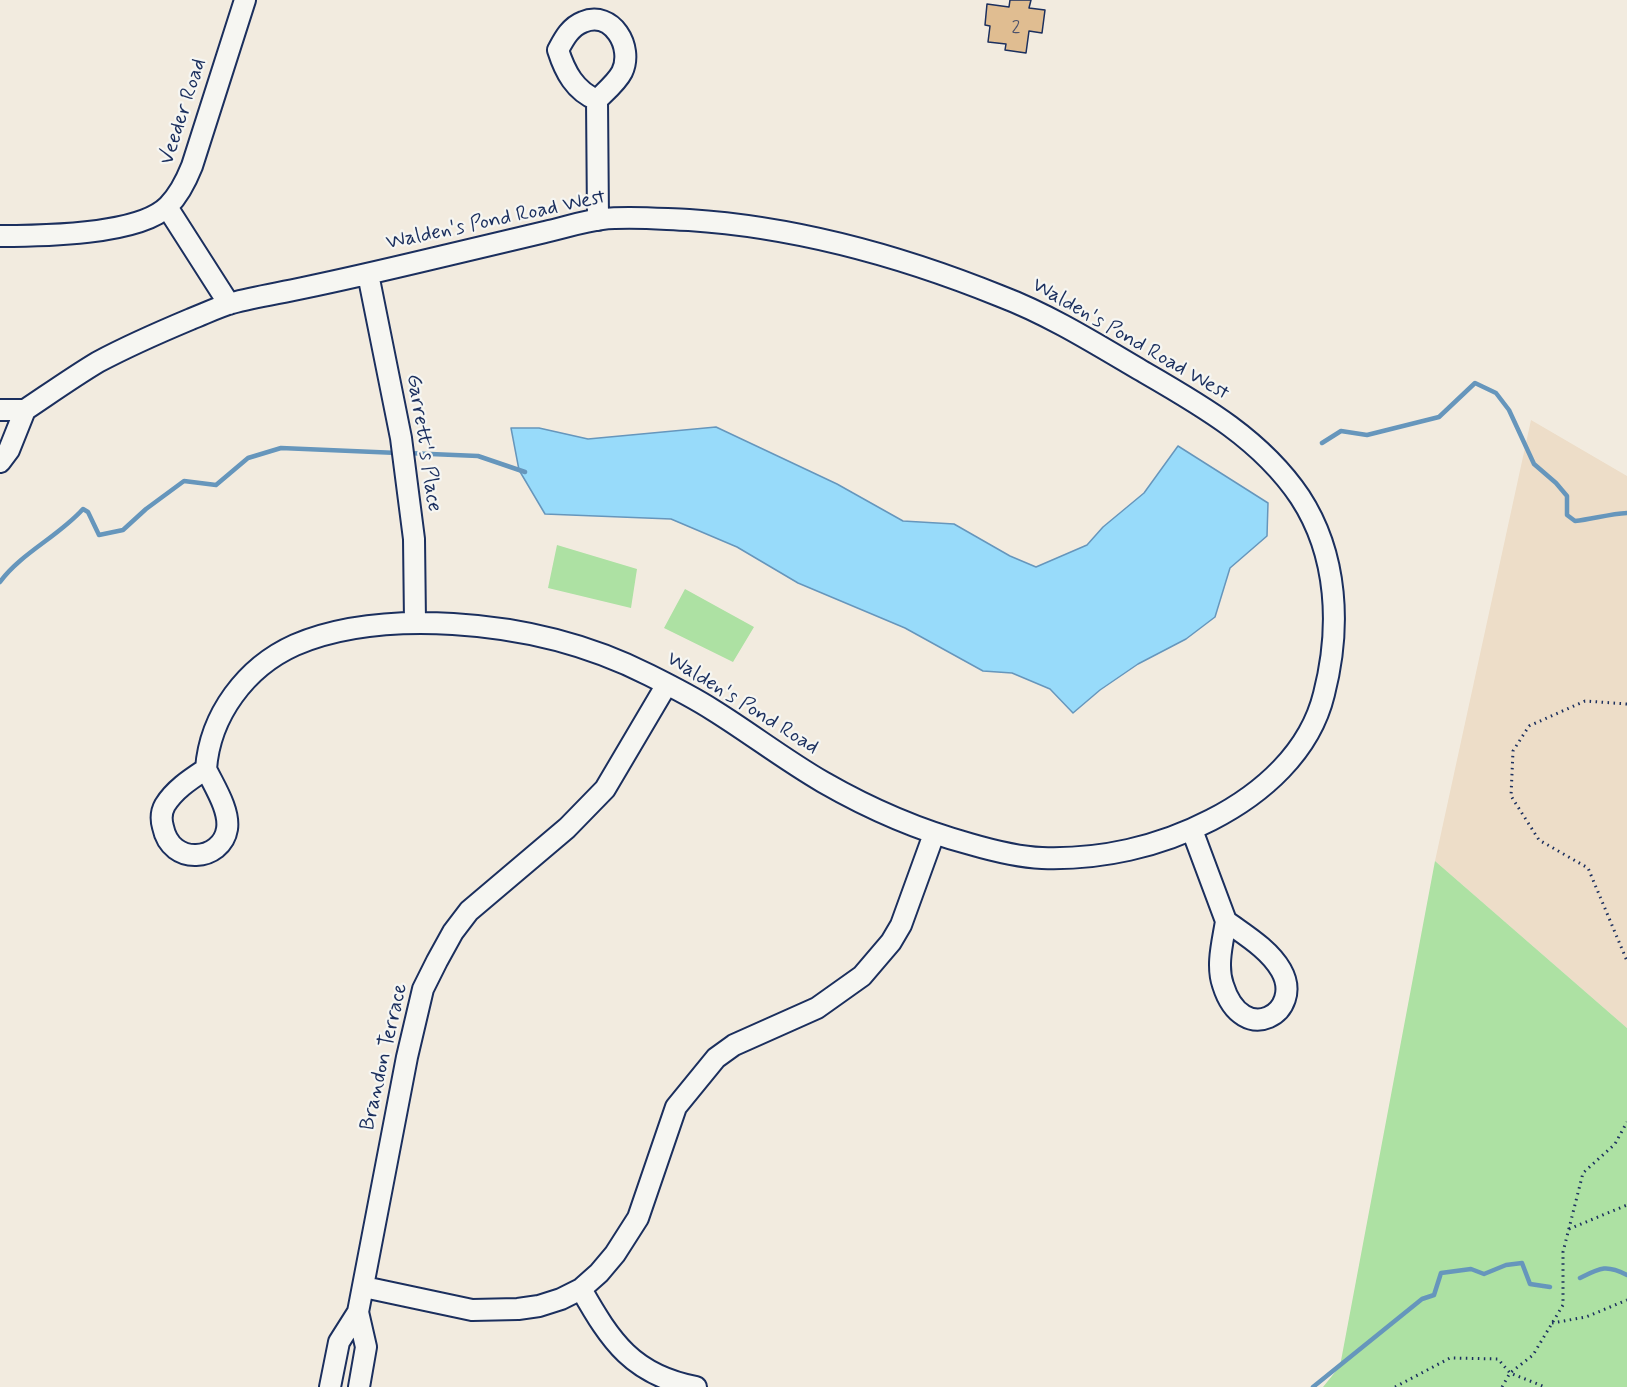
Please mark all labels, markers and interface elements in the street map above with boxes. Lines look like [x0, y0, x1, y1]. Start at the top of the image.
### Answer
house number: 2 [1012, 17, 1020, 39]
street label: Veeder Road [155, 56, 213, 168]
street label: Walden's Pond Road West [384, 185, 608, 257]
street label: Walden's Pond Road West [1027, 273, 1233, 407]
street label: Garrett's Place [400, 372, 446, 514]
street label: Walden's Pond Road [661, 647, 823, 761]
street label: Brandon Terrace [356, 981, 414, 1133]

